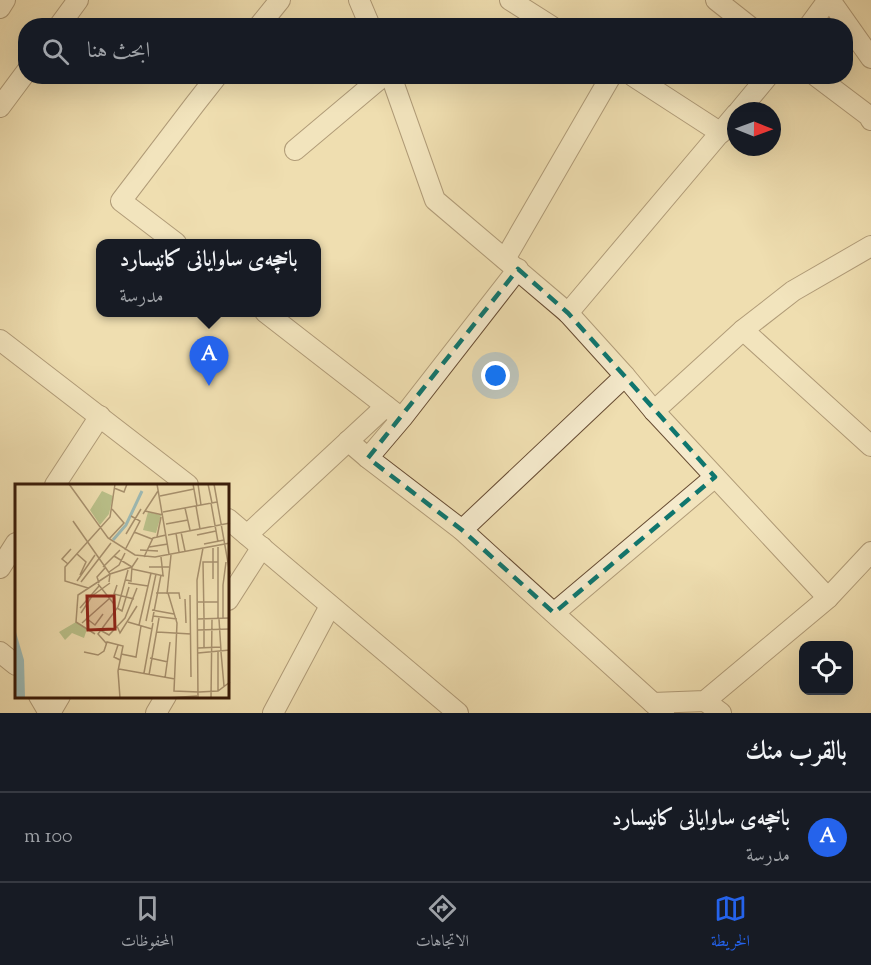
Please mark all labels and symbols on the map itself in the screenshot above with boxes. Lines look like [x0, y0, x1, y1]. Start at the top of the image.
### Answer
north arrow [727, 102, 781, 156]
pin: A [190, 336, 228, 386]
your location [481, 361, 510, 390]
inset map [15, 484, 230, 698]

